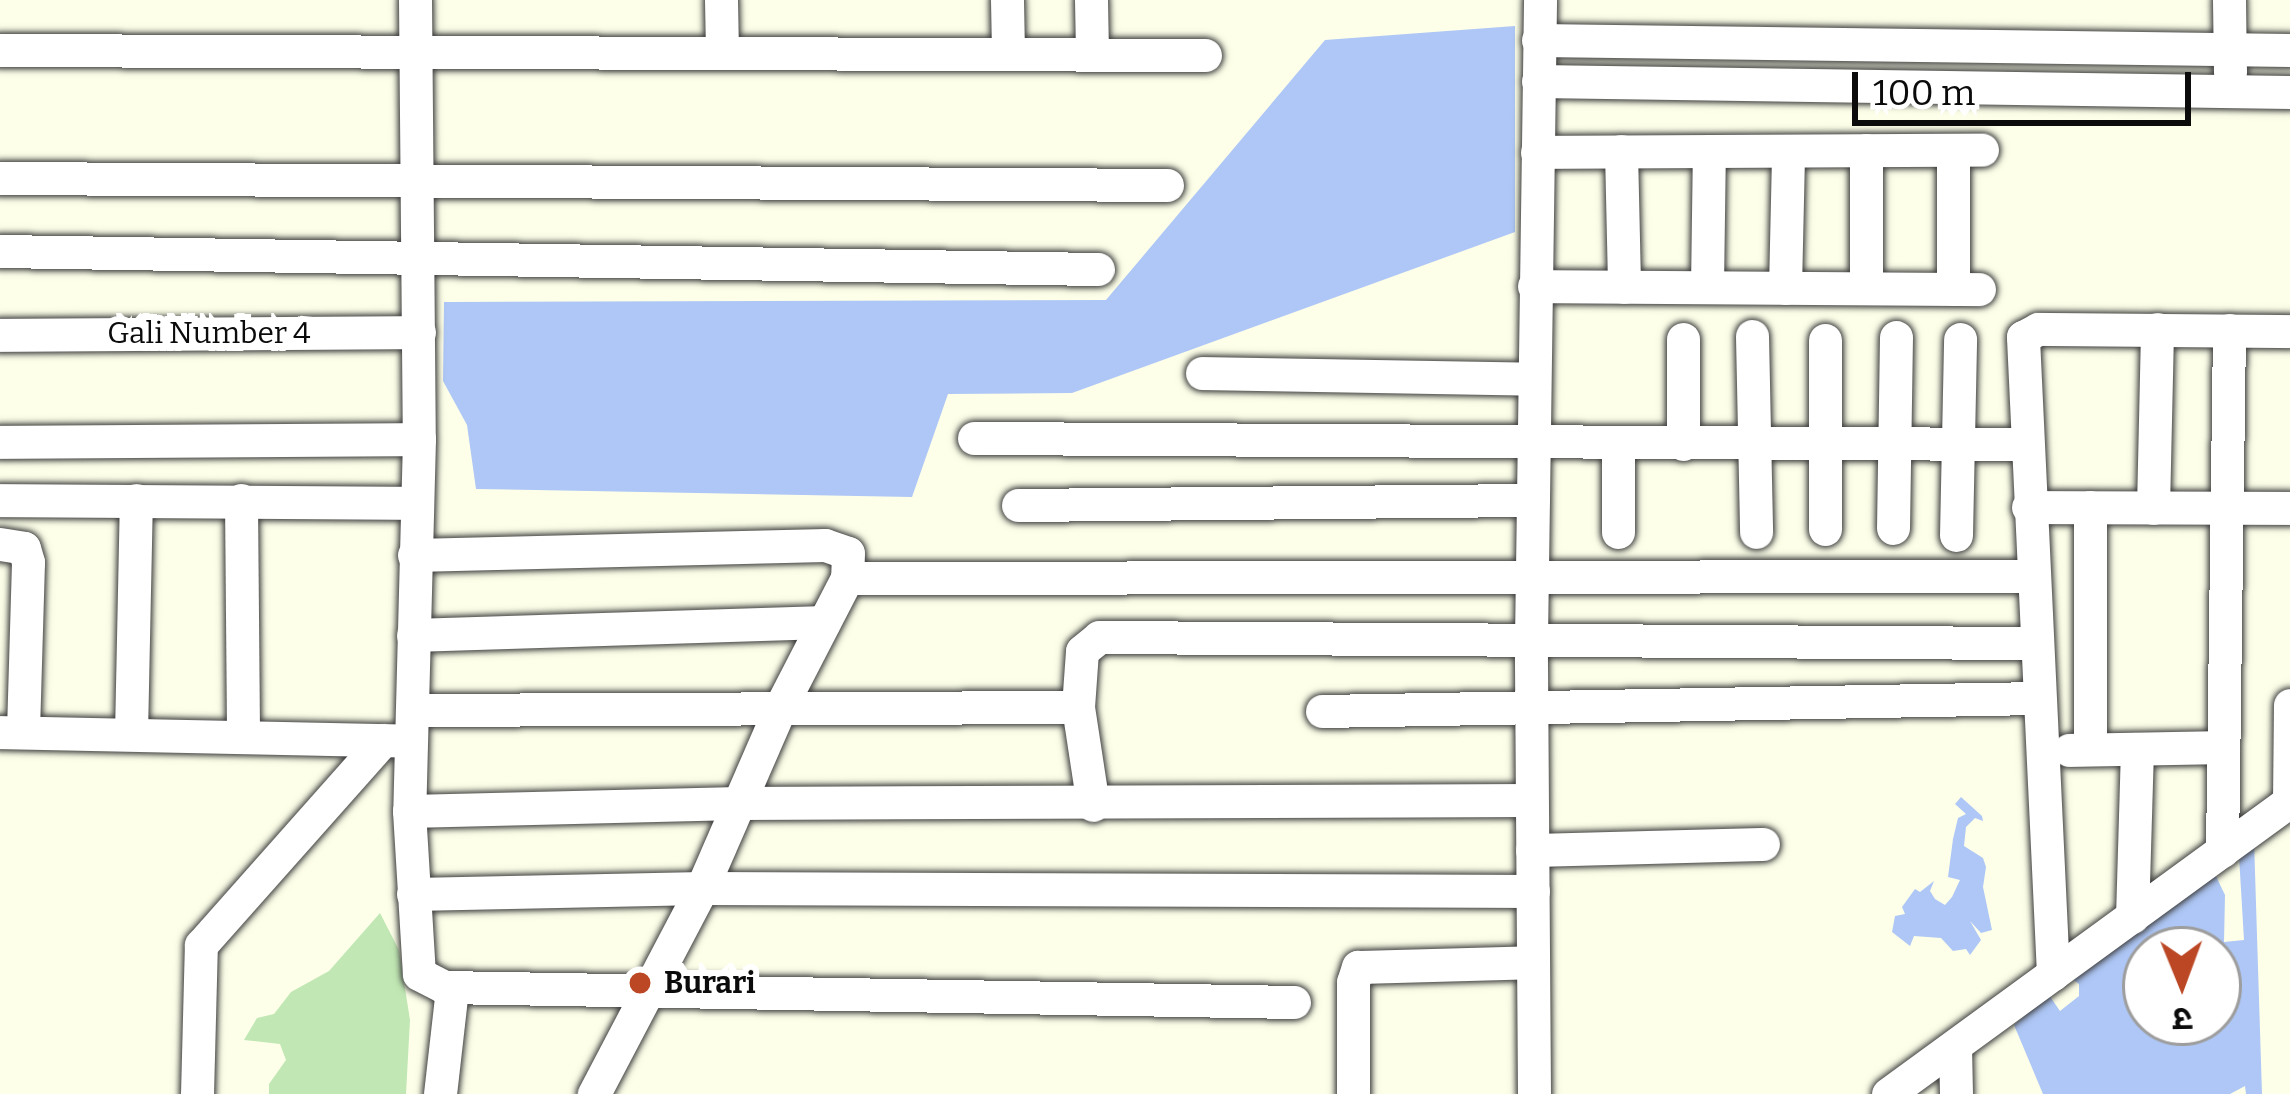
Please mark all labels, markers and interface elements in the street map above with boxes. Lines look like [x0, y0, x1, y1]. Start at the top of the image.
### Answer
scale bar [1858, 48, 2197, 122]
text: 100 m [1873, 71, 1975, 115]
street label: Gali Number 4 [107, 315, 311, 351]
north arrow [2122, 926, 2242, 1046]
place label: Burari [664, 965, 756, 1001]
marker: Burari [627, 970, 653, 996]
text: उ [2173, 999, 2193, 1039]

